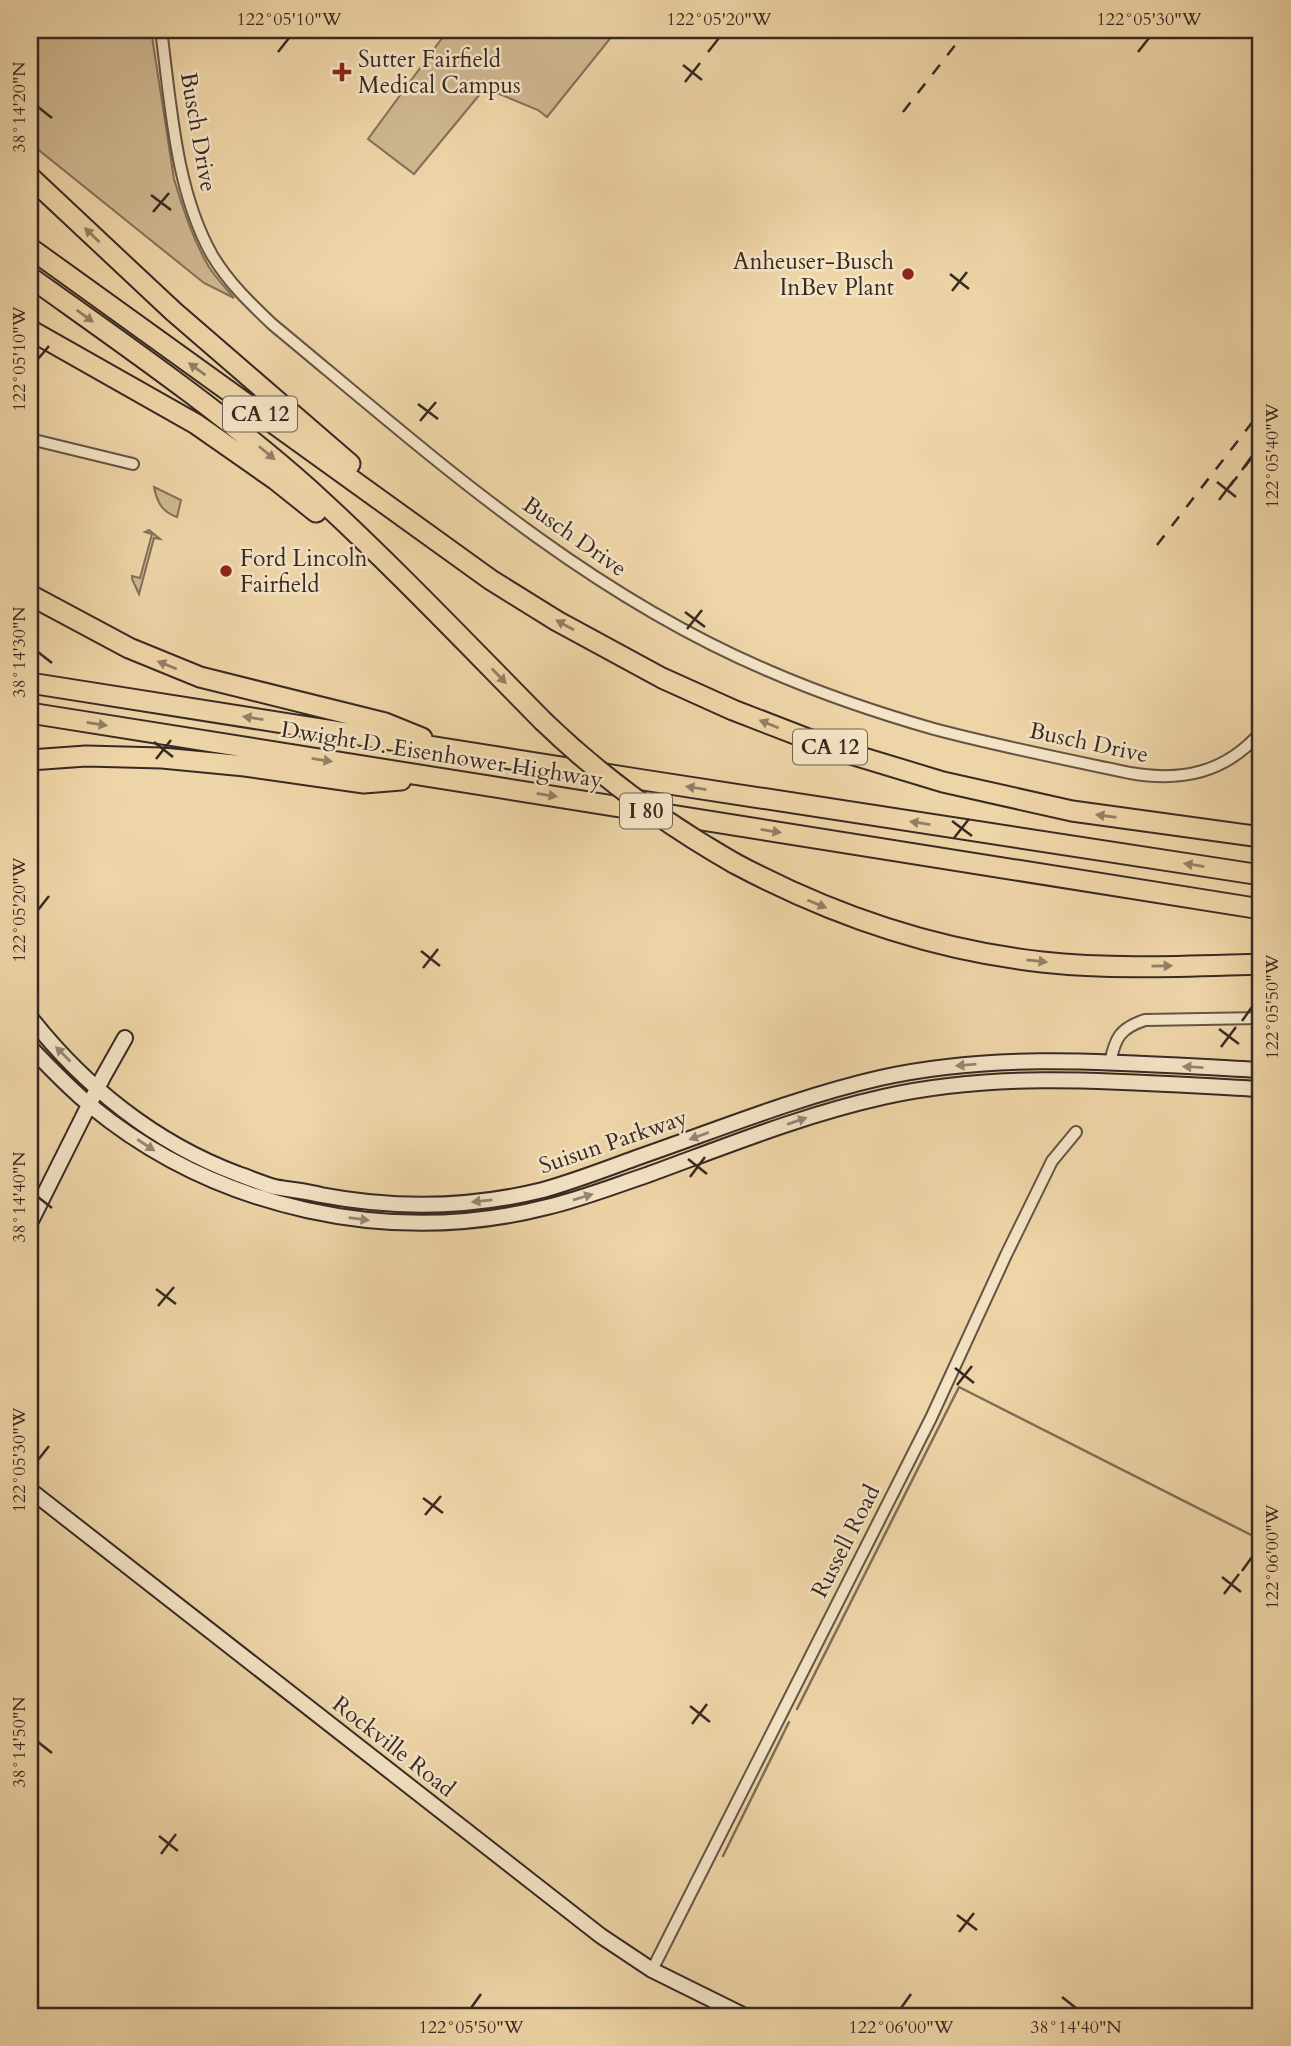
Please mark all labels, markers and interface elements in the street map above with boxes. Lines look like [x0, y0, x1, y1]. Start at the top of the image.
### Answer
text: 122°05'10"W [236, 7, 342, 32]
text: 122°05'20"W [666, 7, 772, 32]
text: 122°05'30"W [1096, 7, 1202, 32]
place label: Sutter Fairfield Medical Campus [358, 44, 521, 101]
text: 38°14'20"N [7, 61, 32, 153]
marker: Sutter Fairfield Medical Campus [332, 62, 352, 82]
street label: Busch Drive [173, 70, 224, 194]
one-way arrow [84, 228, 101, 244]
place label: Anheuser-Busch InBev Plant [733, 246, 894, 303]
marker: Anheuser-Busch InBev Plant [900, 266, 916, 282]
text: 122°05'10"W [7, 306, 32, 412]
one-way arrow [76, 309, 94, 323]
one-way arrow [188, 362, 206, 376]
road number: CA 12 [223, 396, 297, 432]
text: 122°05'40"W [1260, 403, 1285, 509]
one-way arrow [257, 446, 275, 461]
street label: Busch Drive [516, 489, 633, 584]
place label: Ford Lincoln Fairfield [240, 543, 368, 600]
marker: Ford Lincoln Fairfield [218, 563, 234, 579]
text: 38°14'30"N [7, 606, 32, 698]
one-way arrow [555, 619, 574, 631]
one-way arrow [156, 659, 177, 670]
one-way arrow [490, 668, 507, 685]
one-way arrow [242, 712, 264, 723]
street label: Dwight D. Eisenhower Highway [279, 714, 605, 795]
street label: Busch Drive [1027, 715, 1151, 770]
one-way arrow [759, 718, 780, 729]
one-way arrow [86, 719, 108, 730]
road number: CA 12 [793, 730, 867, 764]
one-way arrow [311, 755, 333, 766]
one-way arrow [684, 783, 706, 794]
one-way arrow [536, 790, 558, 801]
road number: I 80 [620, 794, 672, 828]
one-way arrow [1095, 810, 1117, 821]
one-way arrow [909, 817, 931, 828]
one-way arrow [760, 826, 782, 837]
text: 122°05'20"W [7, 857, 32, 963]
one-way arrow [1183, 859, 1205, 870]
one-way arrow [807, 898, 828, 909]
text: 122°05'50"W [1260, 954, 1285, 1060]
one-way arrow [1026, 956, 1048, 967]
one-way arrow [1151, 960, 1173, 972]
one-way arrow [55, 1046, 71, 1063]
one-way arrow [955, 1060, 977, 1071]
one-way arrow [1182, 1061, 1204, 1072]
street label: Suisun Parkway [535, 1102, 691, 1181]
one-way arrow [787, 1115, 808, 1126]
one-way arrow [689, 1131, 710, 1142]
one-way arrow [136, 1138, 155, 1151]
text: 38°14'40"N [7, 1151, 32, 1243]
one-way arrow [573, 1191, 594, 1201]
one-way arrow [471, 1195, 493, 1206]
one-way arrow [348, 1214, 370, 1225]
text: 122°05'30"W [7, 1407, 32, 1513]
street label: Russell Road [804, 1479, 887, 1603]
text: 122°06'00"W [1260, 1504, 1285, 1610]
street label: Rockville Road [326, 1689, 462, 1805]
text: 38°14'50"N [7, 1696, 32, 1788]
text: 122°05'50"W [418, 2015, 524, 2040]
text: 122°06'00"W [848, 2015, 954, 2040]
text: 38°14'40"N [1030, 2015, 1122, 2040]

